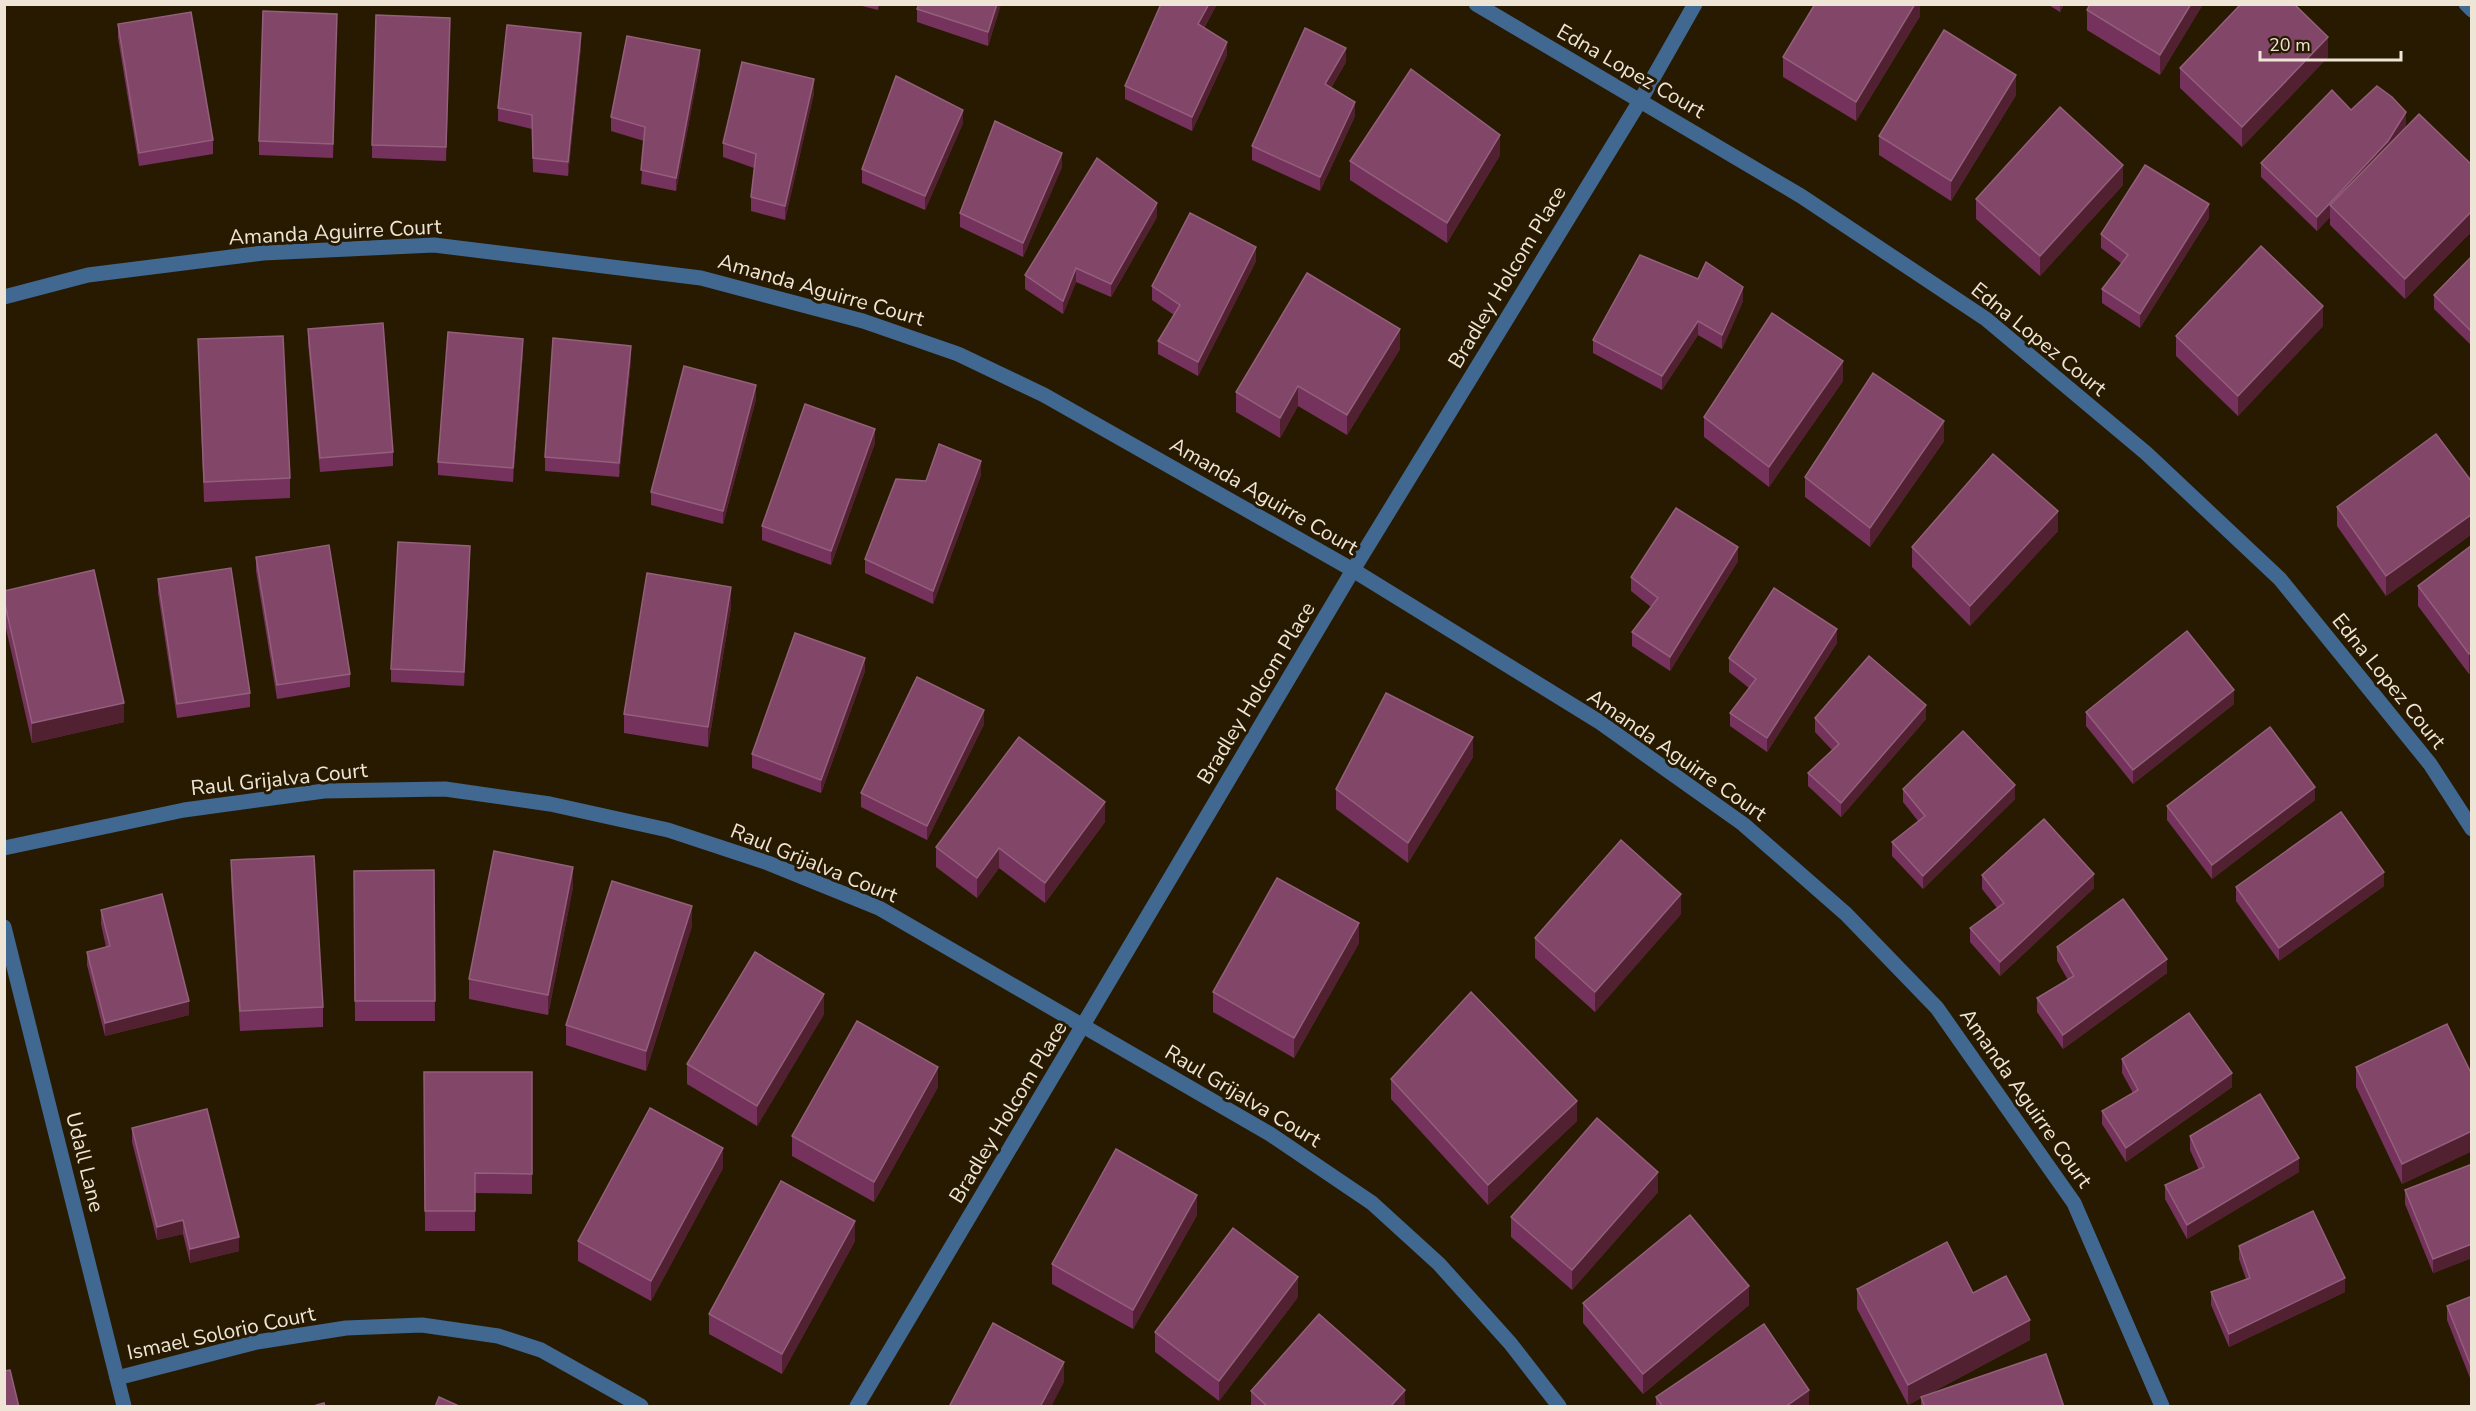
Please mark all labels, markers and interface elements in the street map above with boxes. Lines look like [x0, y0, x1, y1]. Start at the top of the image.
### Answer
street label: Edna Lopez Court [1552, 17, 1711, 125]
scale bar [2260, 24, 2401, 62]
text: 20 m [2269, 33, 2311, 57]
street label: Bradley Holcom Place [1441, 181, 1573, 373]
street label: Amanda Aguirre Court [228, 212, 443, 252]
street label: Amanda Aguirre Court [715, 247, 928, 333]
street label: Edna Lopez Court [1965, 276, 2113, 403]
street label: Amanda Aguirre Court [1165, 431, 1364, 562]
street label: Bradley Holcom Place [1190, 597, 1322, 789]
street label: Edna Lopez Court [2326, 607, 2453, 755]
street label: Amanda Aguirre Court [1582, 682, 1773, 828]
street label: Raul Grijalva Court [189, 756, 369, 802]
street label: Raul Grijalva Court [726, 817, 902, 909]
street label: Amanda Aguirre Court [1953, 1003, 2099, 1194]
street label: Bradley Holcom Place [942, 1016, 1074, 1208]
street label: Raul Grijalva Court [1160, 1038, 1327, 1154]
street label: Udall Lane [59, 1109, 111, 1215]
street label: Ismael Solorio Court [124, 1299, 318, 1367]

